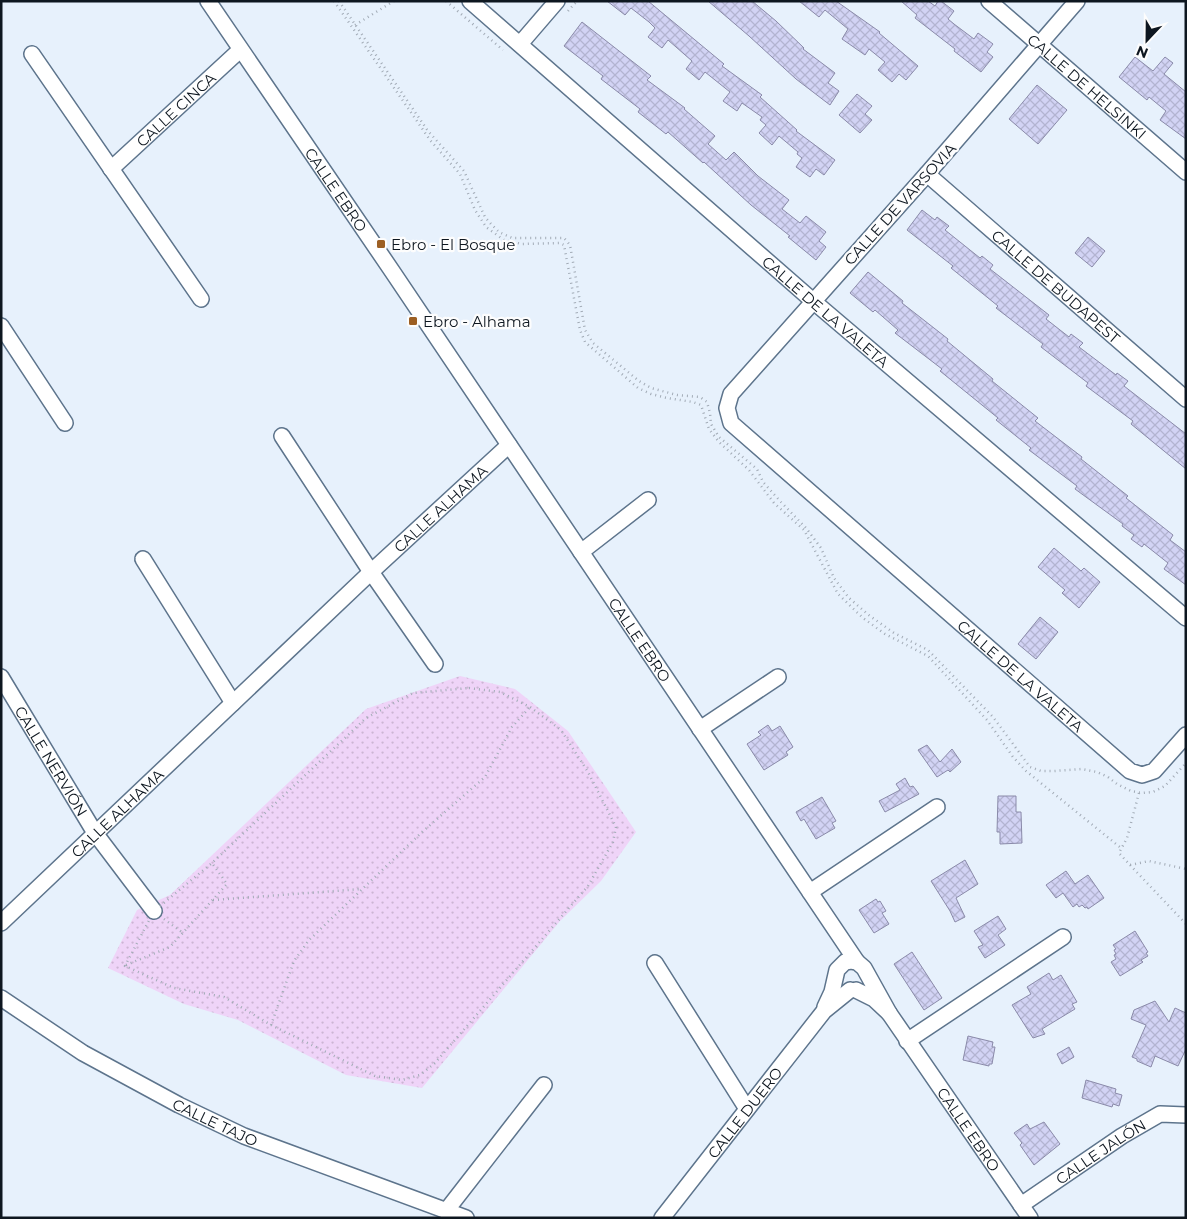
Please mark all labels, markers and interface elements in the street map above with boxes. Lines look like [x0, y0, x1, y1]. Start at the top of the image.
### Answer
north arrow [1122, 15, 1172, 65]
street label: CALLE DE HELSINKI [1024, 31, 1150, 143]
street label: CALLE CINCA [132, 68, 220, 151]
street label: CALLE DE VARSOVIA [840, 139, 960, 269]
street label: CALLE EBRO [301, 144, 372, 235]
street label: CALLE DE BUDAPEST [988, 225, 1124, 347]
place label: Ebro - El Bosque [391, 235, 515, 254]
marker: Ebro - El Bosque [375, 238, 387, 250]
street label: CALLE DE LA VALETA [758, 252, 893, 371]
place label: Ebro - Alhama [423, 312, 531, 331]
marker: Ebro - Alhama [407, 315, 419, 327]
street label: CALLE ALHAMA [389, 460, 491, 556]
street label: CALLE EBRO [605, 594, 675, 685]
street label: CALLE DE LA VALETA [954, 615, 1088, 736]
street label: CALLE NERVIÓN [11, 702, 92, 820]
street label: CALLE ALHAMA [67, 764, 167, 861]
street label: CALLE DUERO [703, 1063, 786, 1162]
street label: CALLE EBRO [933, 1084, 1004, 1175]
street label: CALLE TAJO [169, 1094, 260, 1150]
street label: CALLE JALÓN [1052, 1115, 1149, 1188]

